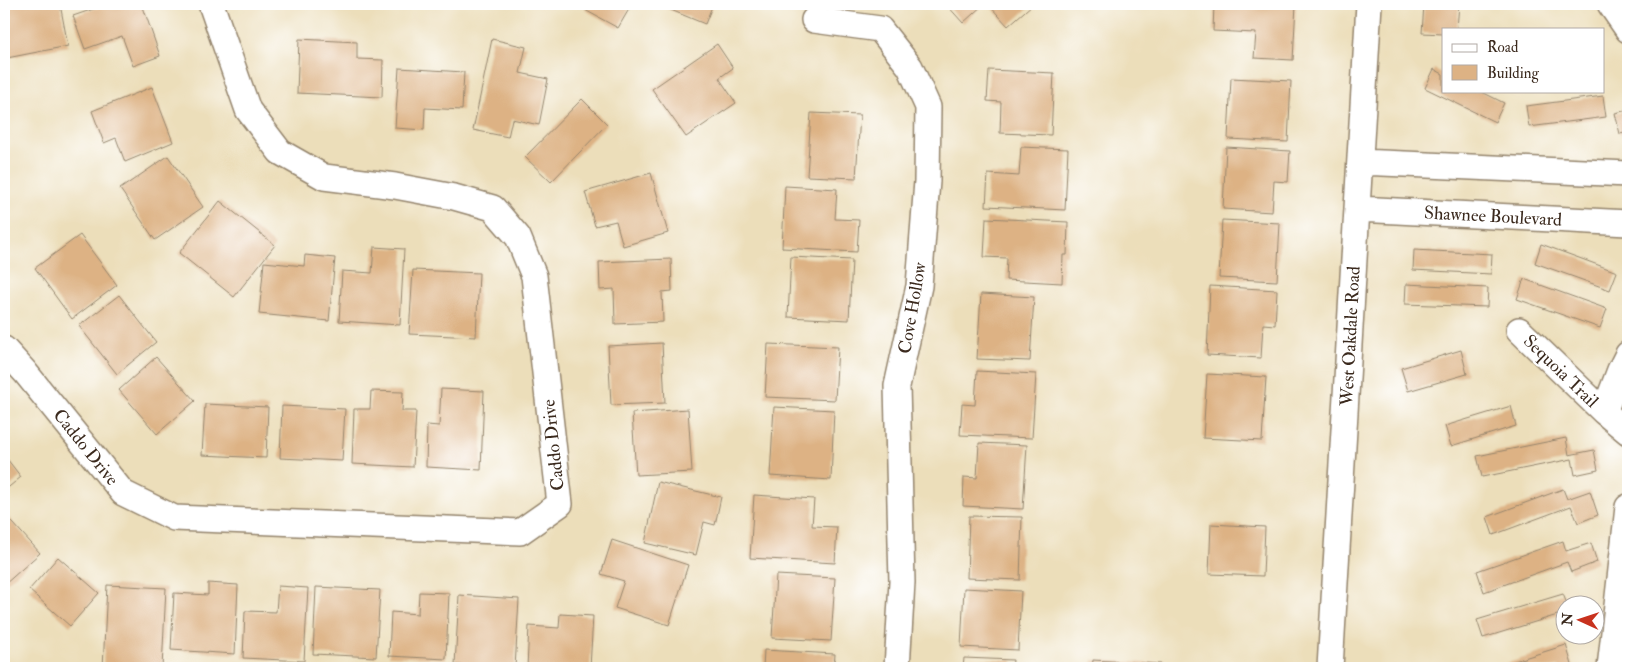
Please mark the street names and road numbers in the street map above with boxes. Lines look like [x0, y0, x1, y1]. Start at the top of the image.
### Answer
street label: Shawnee Boulevard [1423, 201, 1563, 232]
street label: Cove Hollow [893, 260, 932, 356]
street label: West Oakdale Road [1335, 265, 1366, 408]
street label: Sequoia Trail [1518, 330, 1603, 413]
street label: Caddo Drive [537, 398, 570, 492]
street label: Caddo Drive [48, 404, 124, 491]

